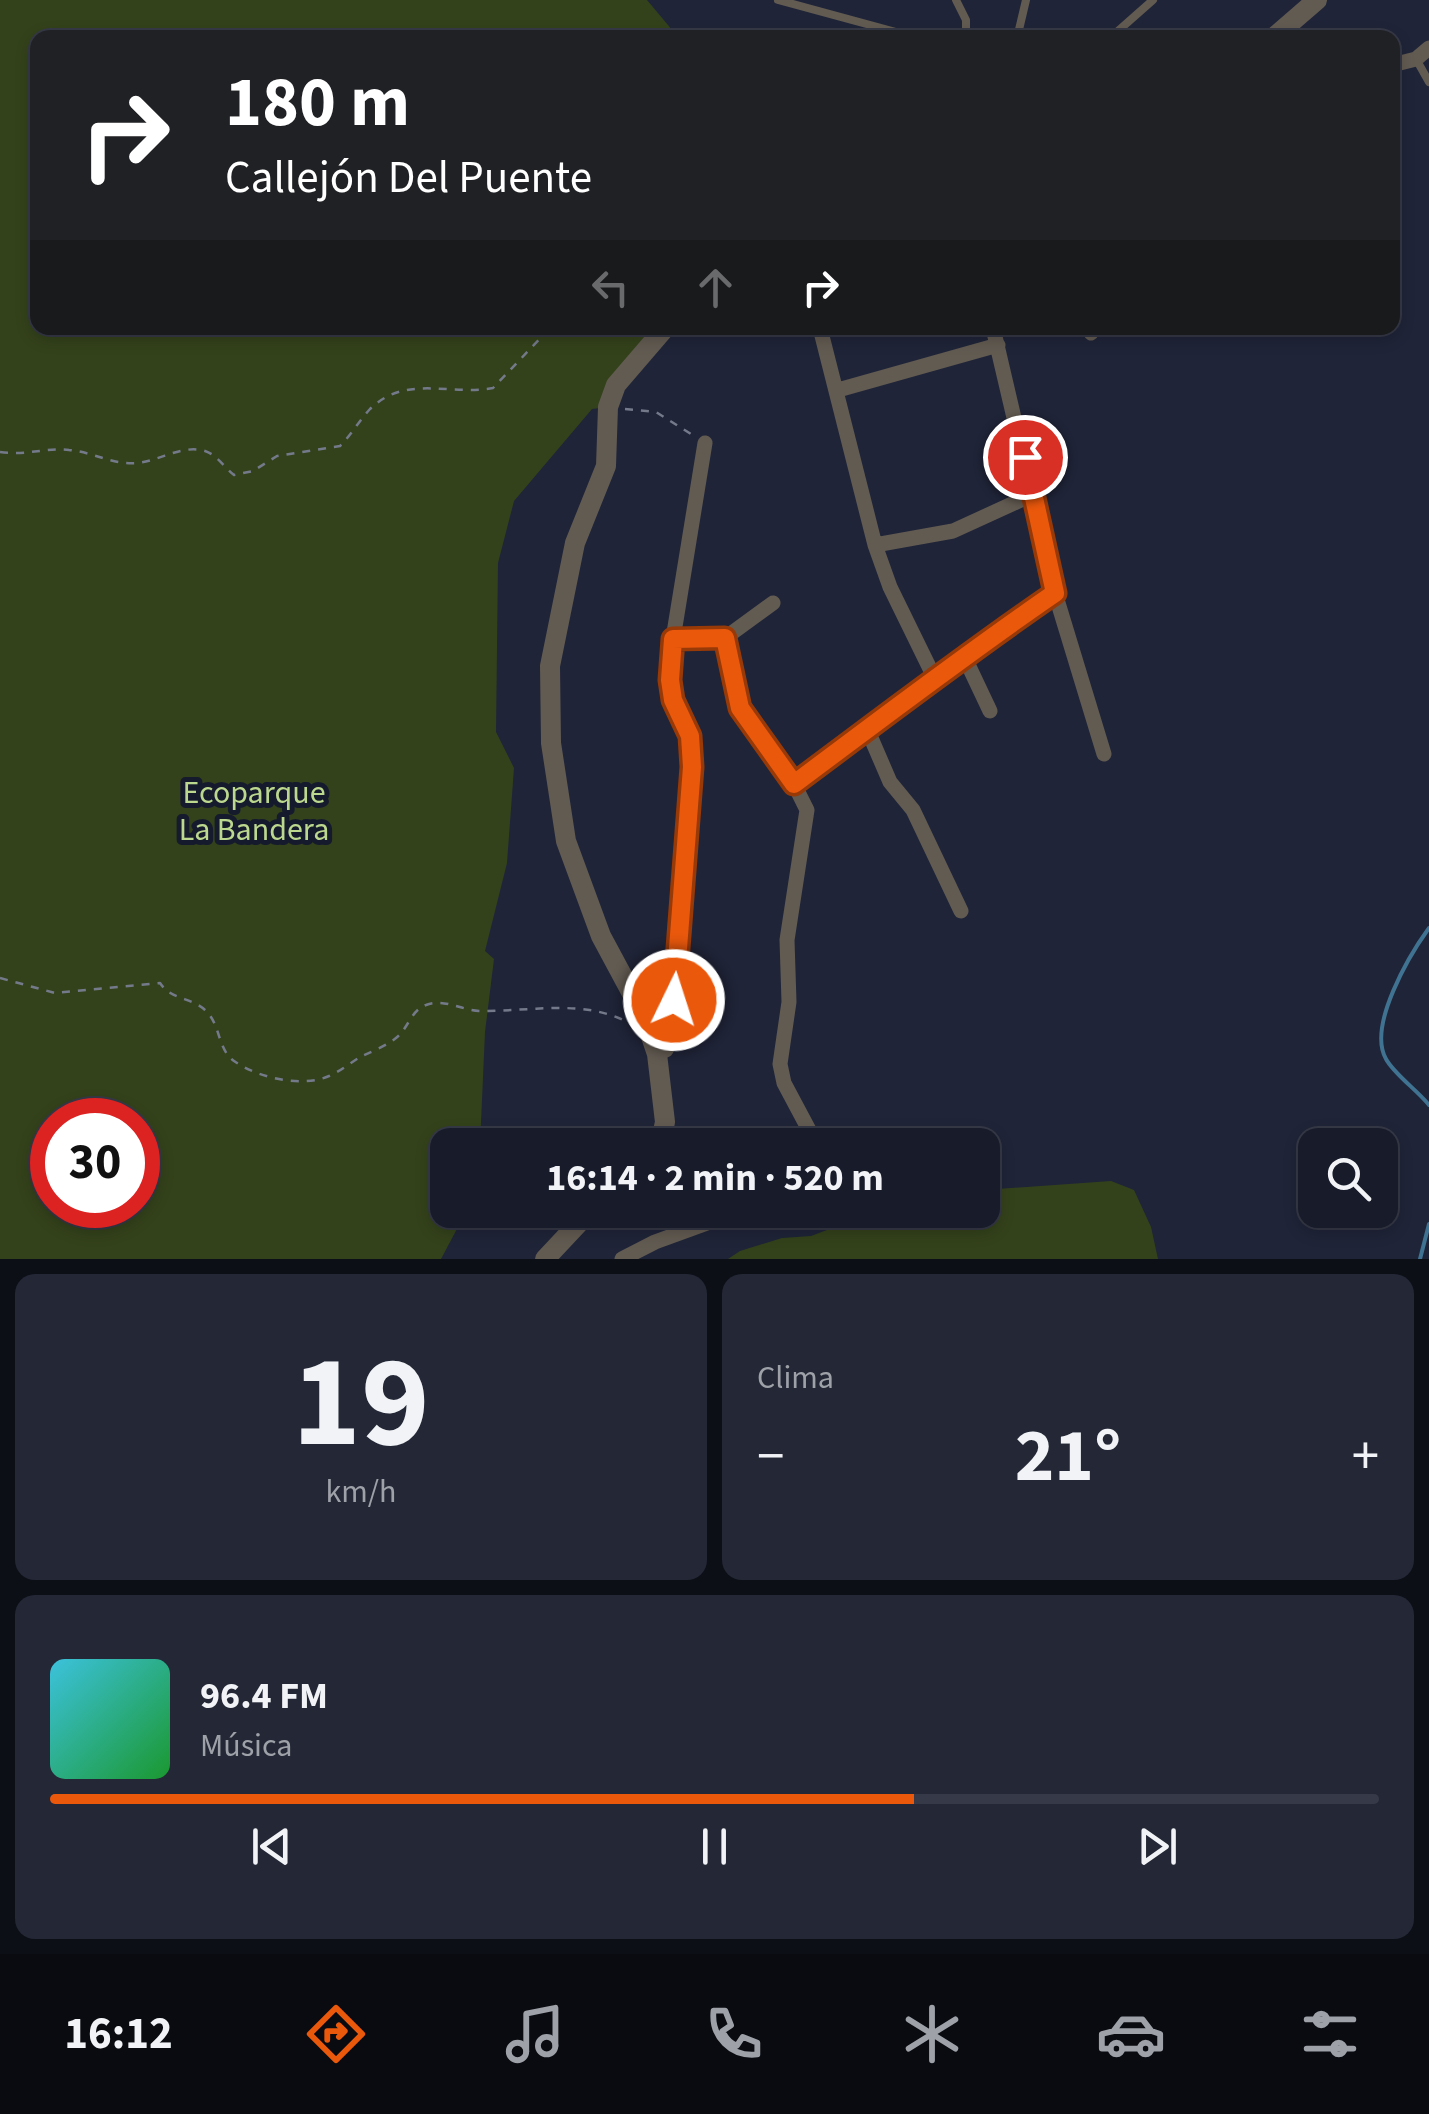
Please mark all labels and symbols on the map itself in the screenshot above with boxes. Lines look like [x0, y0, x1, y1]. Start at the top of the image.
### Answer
pin [983, 415, 1068, 500]
park label: Ecoparque La Bandera [179, 770, 329, 853]
position arrow [622, 948, 726, 1052]
speed limit sign: 30 [30, 1098, 160, 1228]

